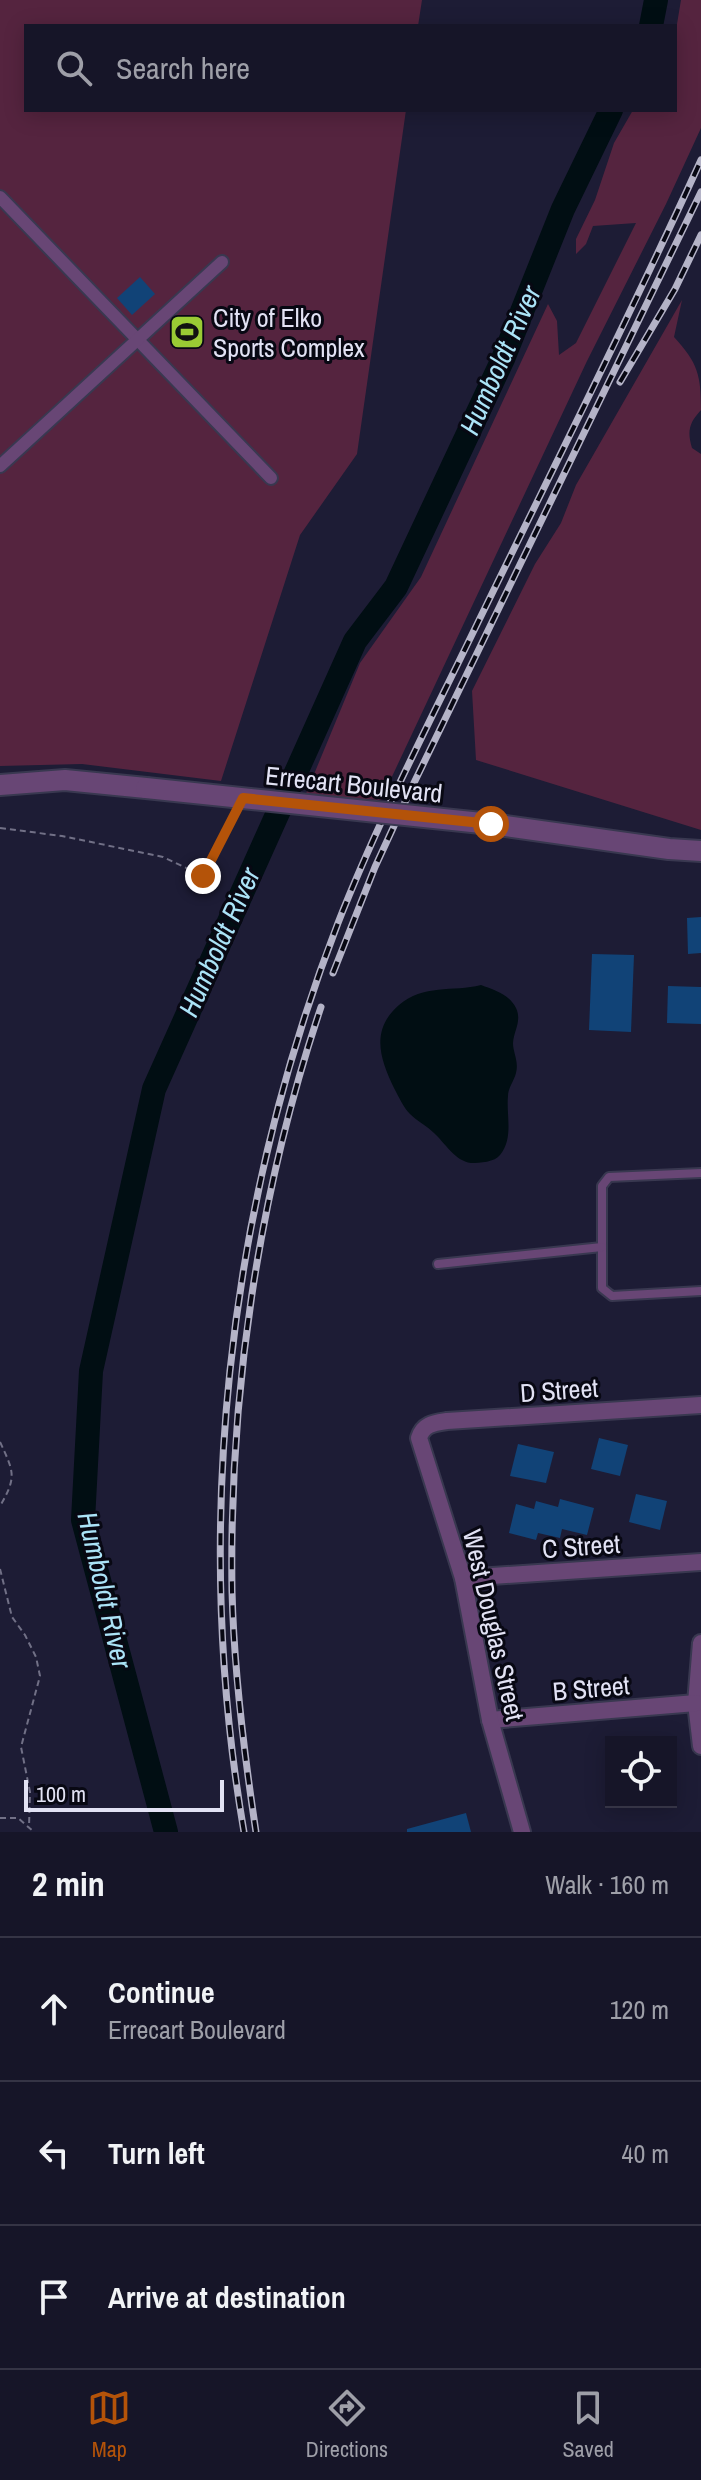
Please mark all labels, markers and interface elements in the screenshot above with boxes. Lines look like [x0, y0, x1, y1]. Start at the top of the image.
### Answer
search box [24, 24, 677, 112]
icon: search [52, 46, 96, 90]
text: Search here [116, 48, 250, 88]
water label: Humboldt River [450, 278, 550, 441]
place label: City of Elko Sports Complex [213, 300, 365, 365]
sports icon: City of Elko Sports Complex [168, 313, 206, 351]
street label: Errecart Boulevard [264, 757, 444, 811]
route start [473, 806, 509, 842]
route end [185, 858, 221, 894]
water label: Humboldt River [169, 860, 269, 1023]
street label: D Street [519, 1370, 599, 1410]
water label: Humboldt River [69, 1508, 142, 1673]
street label: West Douglas Street [455, 1526, 533, 1724]
street label: C Street [541, 1526, 621, 1566]
street label: B Street [551, 1667, 631, 1709]
map controls [605, 1736, 677, 1808]
button: locate [605, 1736, 677, 1808]
scale bar [24, 1776, 224, 1812]
text: 100 m [36, 1779, 86, 1809]
text: 2 min [32, 1861, 105, 1907]
text: Walk · 160 m [545, 1867, 669, 1902]
text: Continue [108, 1972, 215, 2012]
icon: ahead [32, 1987, 76, 2031]
text: 120 m [610, 1992, 669, 2027]
text: Errecart Boulevard [108, 2012, 286, 2047]
icon: left [32, 2131, 76, 2175]
text: Turn left [108, 2133, 205, 2173]
text: 40 m [622, 2136, 669, 2171]
icon: arrive [32, 2275, 76, 2319]
text: Arrive at destination [108, 2277, 346, 2317]
tab: Map [87, 2386, 131, 2464]
tab: Directions [306, 2386, 388, 2464]
tab: Saved [563, 2386, 614, 2464]

